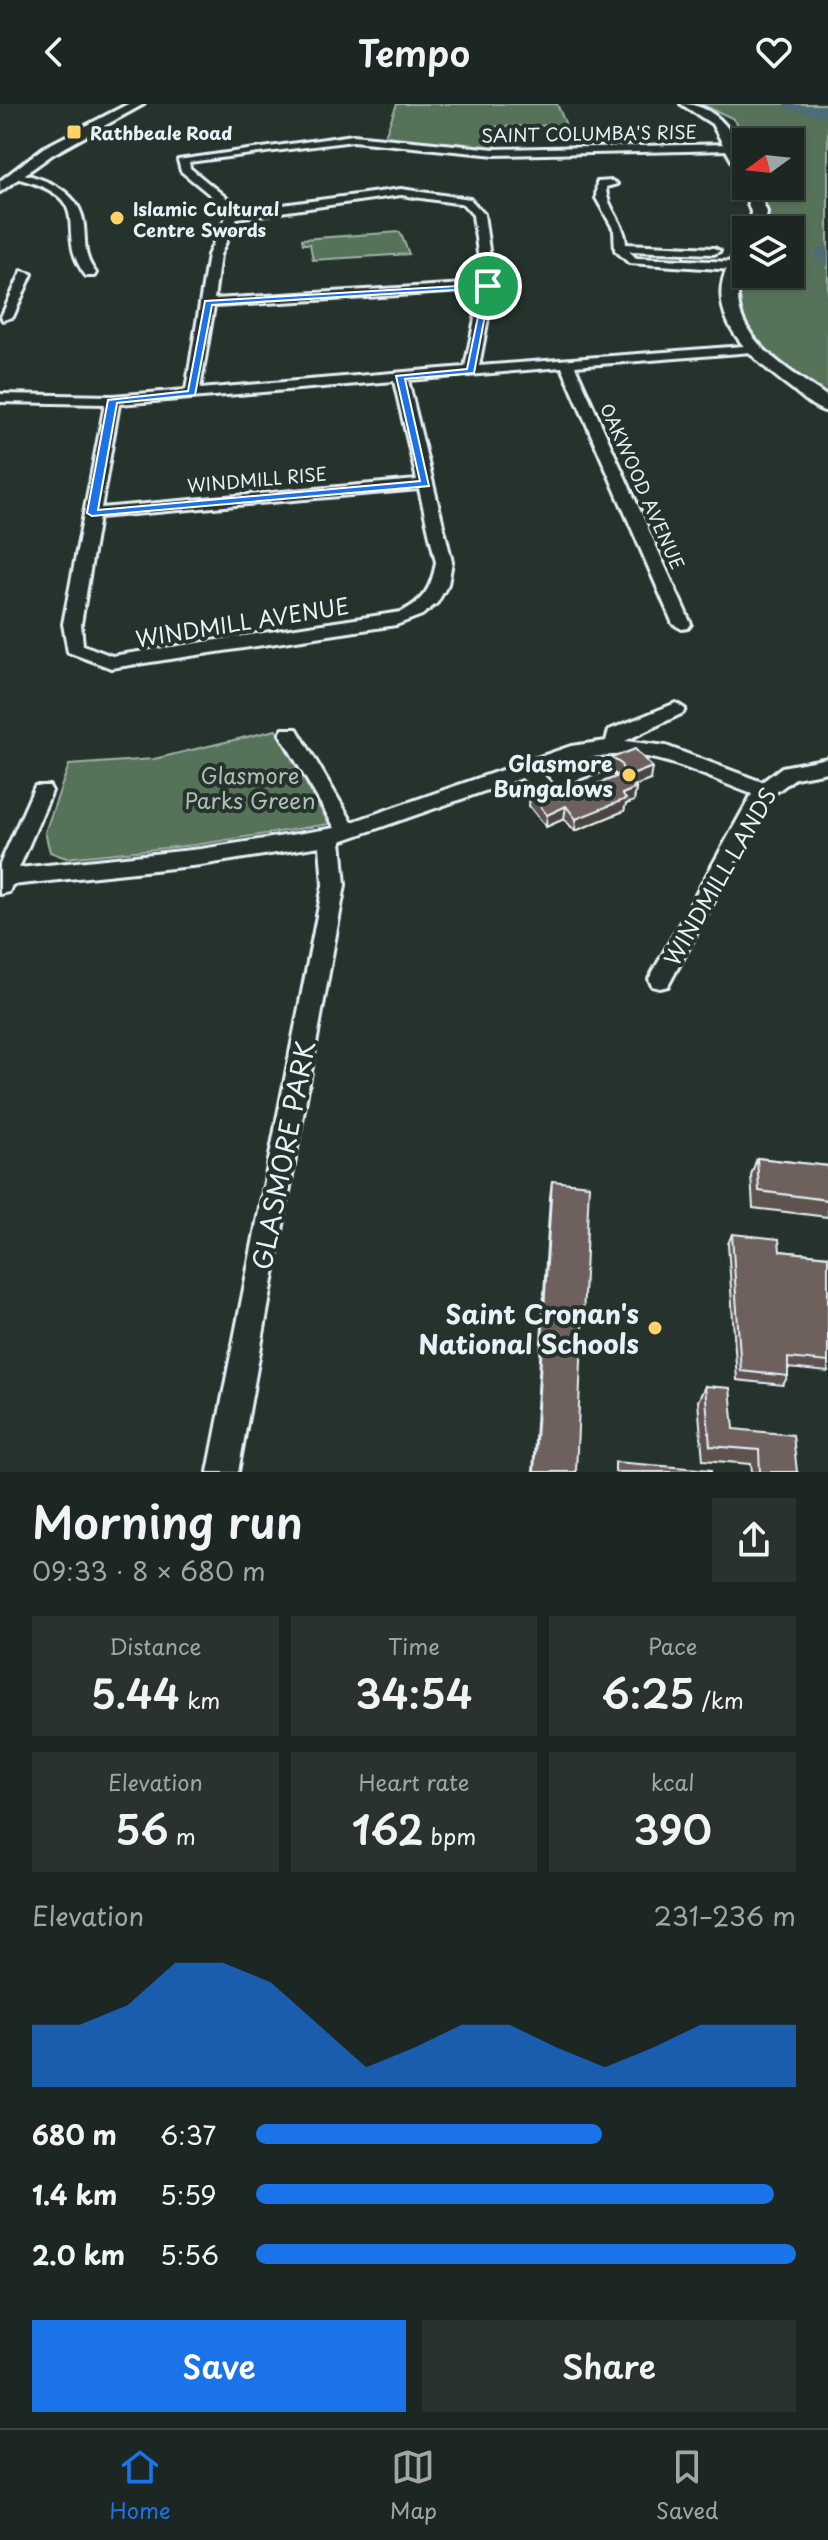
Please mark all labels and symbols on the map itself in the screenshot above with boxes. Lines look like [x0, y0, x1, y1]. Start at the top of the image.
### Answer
street label: SAINT COLUMBA'S RISE [481, 118, 697, 148]
place label: Rathbeale Road [90, 119, 232, 146]
marker: Rathbeale Road [65, 123, 83, 141]
north arrow [732, 128, 804, 200]
place label: Islamic Cultural Centre Swords [133, 195, 279, 243]
marker: Islamic Cultural Centre Swords [108, 209, 126, 227]
pin [454, 252, 522, 320]
street label: OAKWOOD AVENUE [594, 398, 692, 574]
street label: WINDMILL RISE [186, 459, 328, 499]
street label: WINDMILL AVENUE [133, 588, 351, 654]
place label: Glasmore Bungalows [494, 746, 613, 804]
park label: Glasmore Parks Green [184, 758, 316, 816]
marker: Glasmore Bungalows [620, 766, 638, 784]
street label: WINDMILL LANDS [654, 781, 784, 971]
street label: GLASMORE PARK [242, 1037, 324, 1273]
place label: Saint Cronan's National Schools [418, 1294, 639, 1363]
marker: Saint Cronan's National Schools [646, 1319, 664, 1337]

